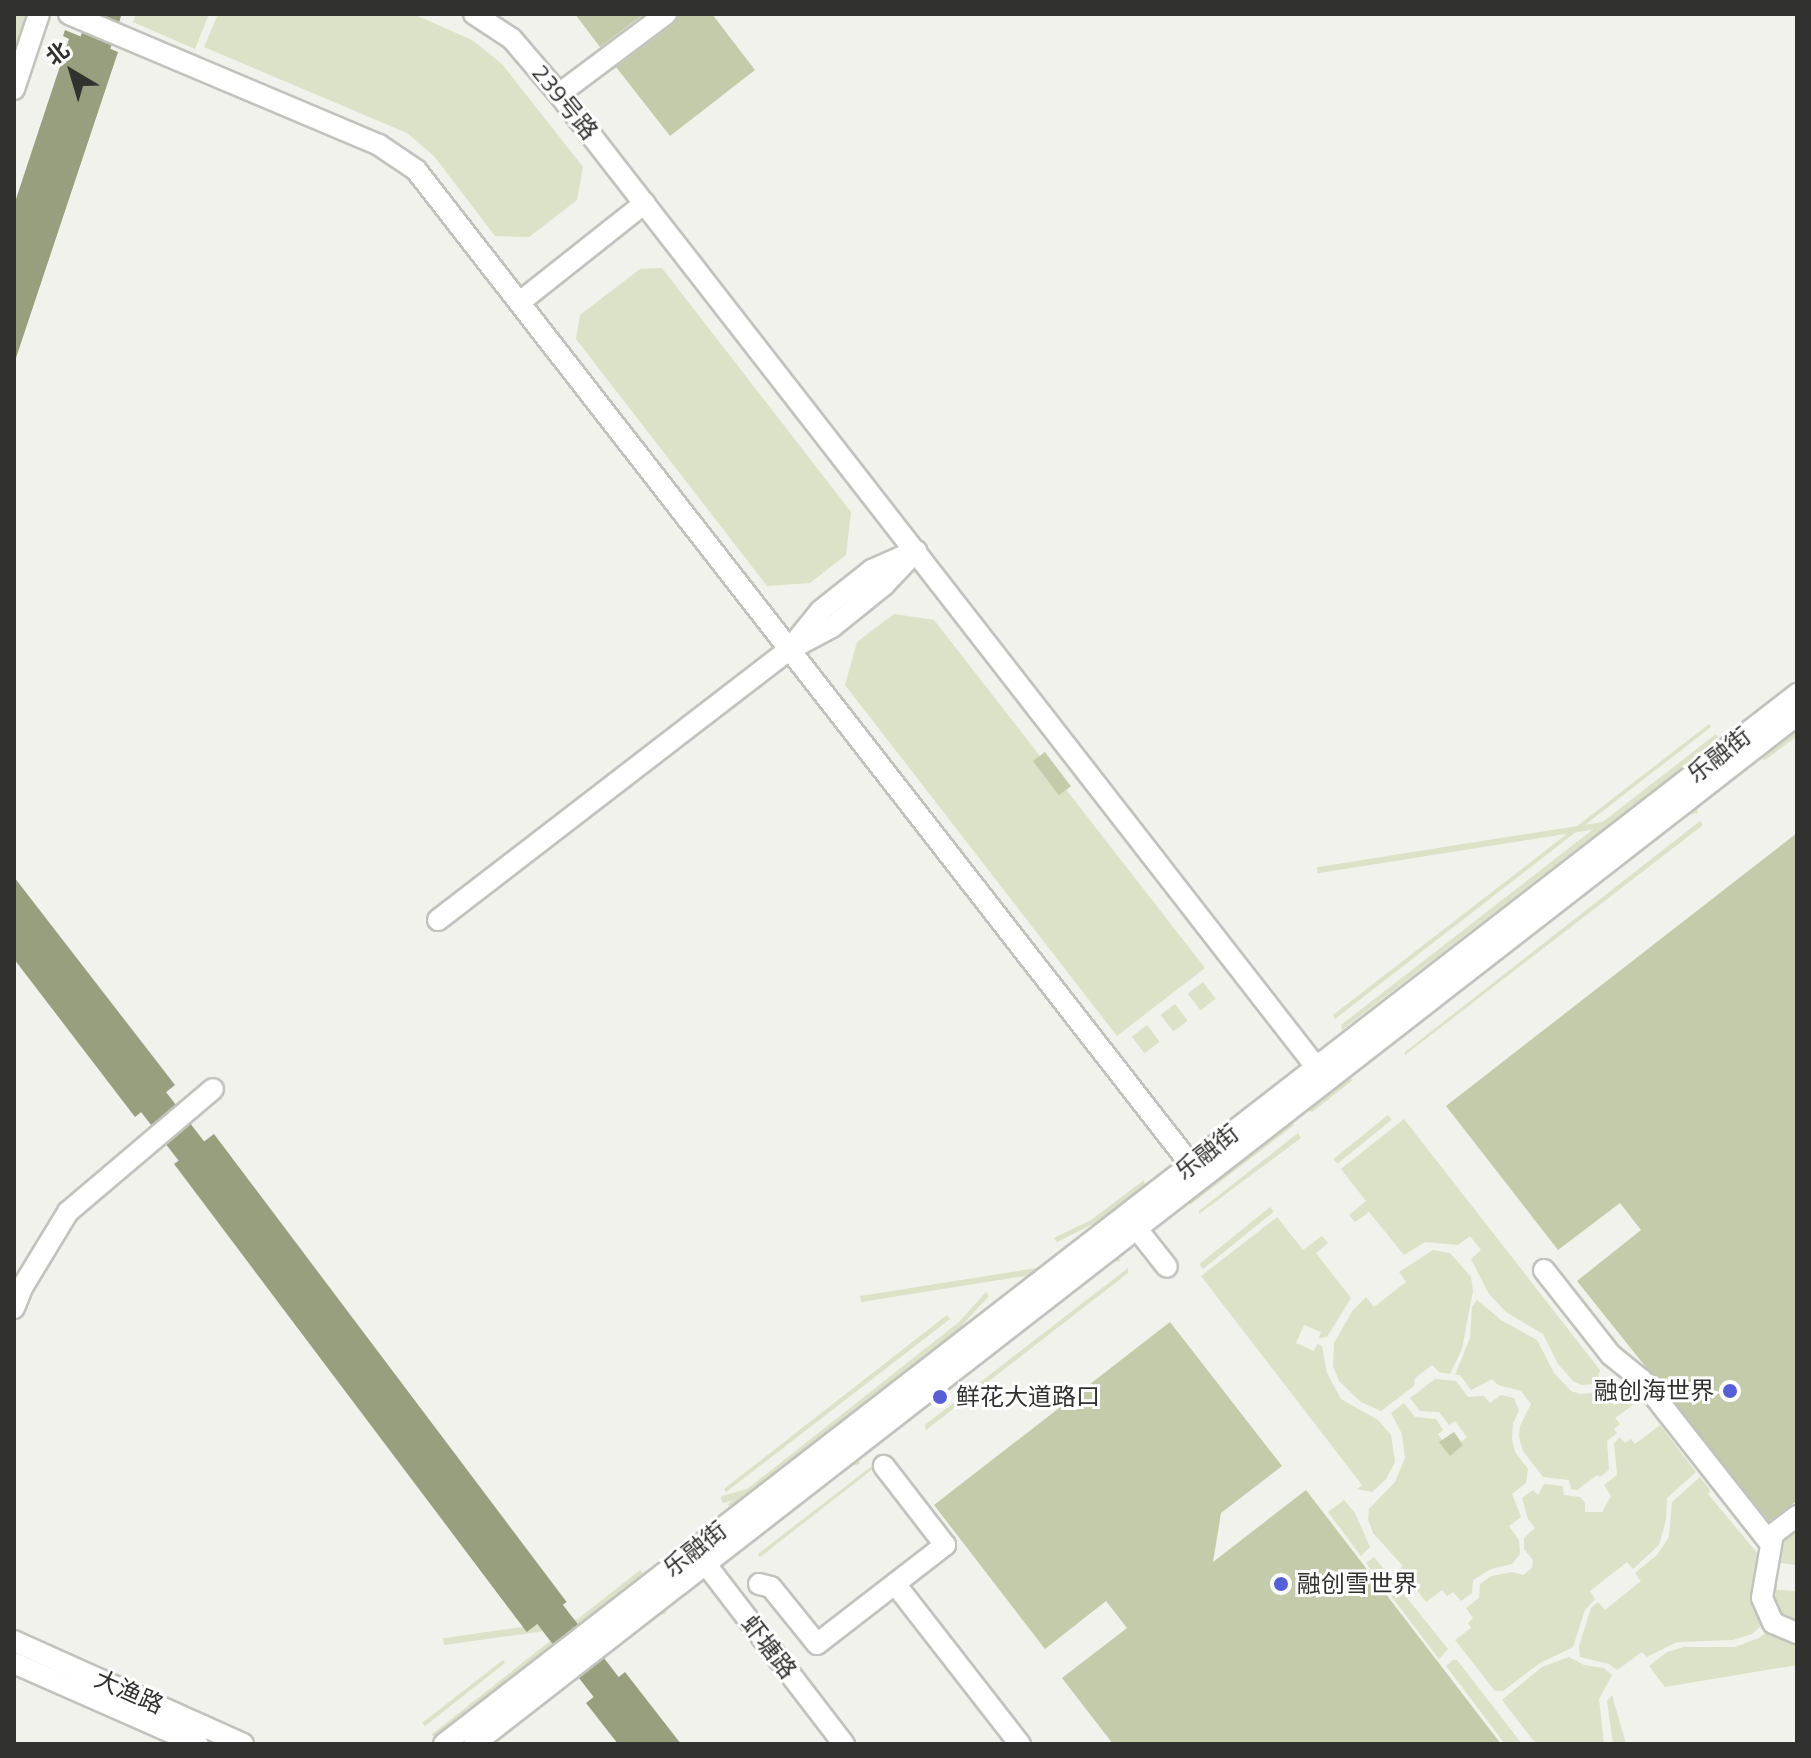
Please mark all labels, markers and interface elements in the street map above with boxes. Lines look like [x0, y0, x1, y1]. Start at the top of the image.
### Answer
north arrow [32, 32, 112, 112]
text: 北 [38, 33, 76, 73]
street label: 239号路 [526, 59, 604, 145]
street label: 乐融街 [1682, 721, 1756, 789]
street label: 乐融街 [1170, 1118, 1244, 1186]
place label: 融创海世界 [1594, 1377, 1714, 1405]
marker: 融创海世界 [1721, 1382, 1739, 1400]
place label: 鲜花大道路口 [956, 1383, 1100, 1411]
marker: 鲜花大道路口 [931, 1388, 949, 1406]
street label: 乐融街 [658, 1515, 732, 1583]
place label: 融创雪世界 [1297, 1570, 1417, 1598]
marker: 融创雪世界 [1272, 1575, 1290, 1593]
street label: 虾塘路 [735, 1610, 803, 1684]
street label: 大渔路 [90, 1664, 168, 1720]

